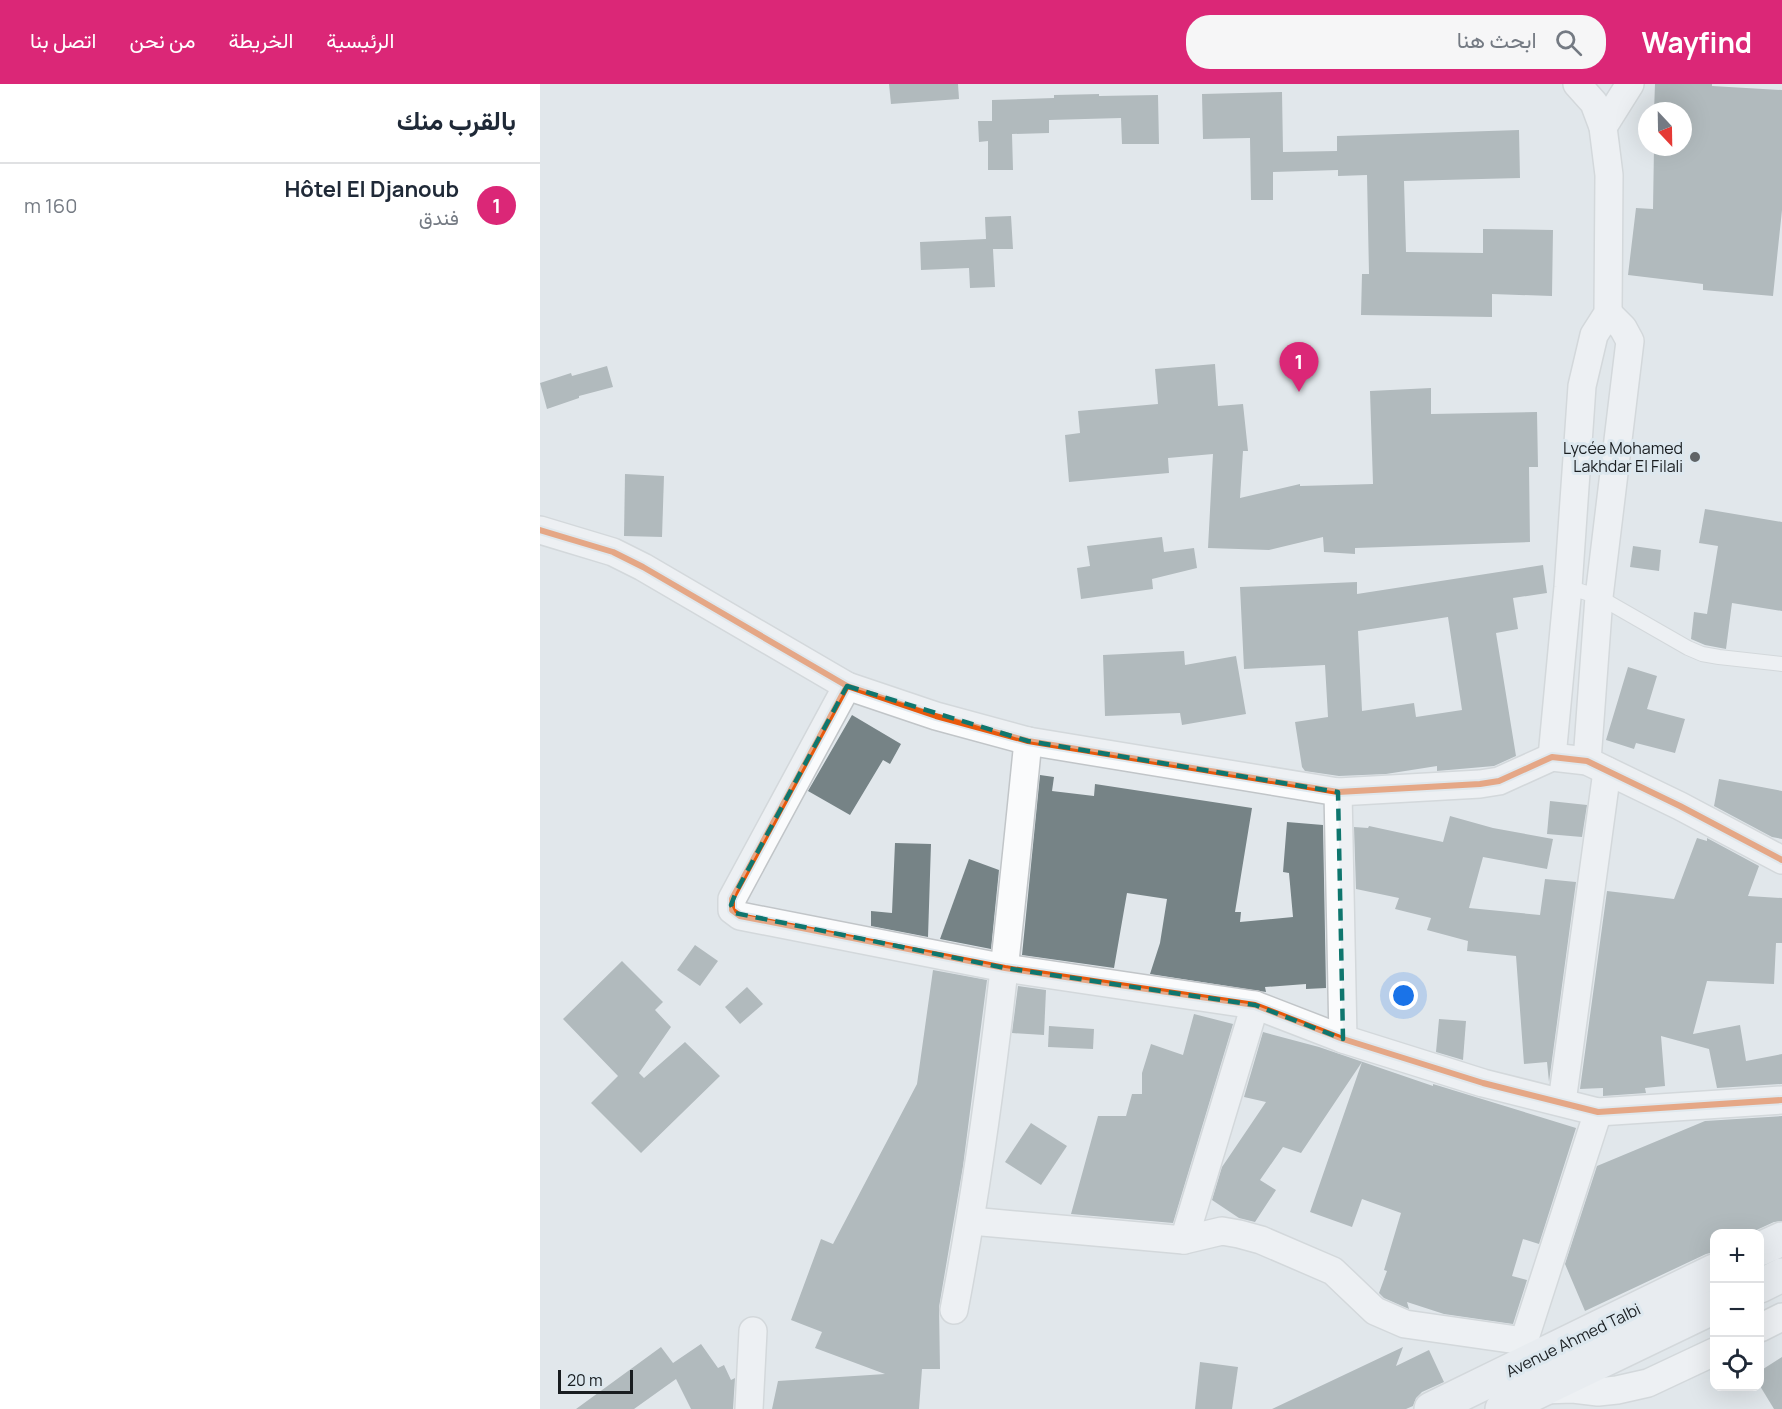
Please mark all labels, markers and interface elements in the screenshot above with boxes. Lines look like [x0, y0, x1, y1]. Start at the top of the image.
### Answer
search box [1186, 15, 1606, 69]
text: Wayfind [1642, 23, 1752, 61]
text: ابحث هنا [1457, 25, 1537, 55]
text: اتصل بنا [30, 26, 96, 54]
text: من نحن [129, 26, 195, 54]
text: الخريطة [228, 26, 293, 54]
text: الرئيسية [326, 26, 394, 54]
icon: search [1552, 26, 1585, 59]
text: بالقرب منك [397, 102, 516, 138]
north arrow [1638, 102, 1692, 156]
text: Hôtel El Djanoub [284, 174, 459, 204]
text: 160 m [24, 192, 77, 219]
text: 1 [492, 192, 501, 219]
text: فندق [419, 204, 459, 231]
pin: 1 [1280, 342, 1318, 392]
place label: Lycée Mohamed Lakhdar El Filali [1563, 437, 1683, 477]
marker: Lycée Mohamed Lakhdar El Filali [1688, 450, 1702, 464]
your location [1389, 981, 1418, 1010]
map controls [1710, 1229, 1764, 1391]
button: + [1710, 1229, 1764, 1283]
button: − [1710, 1283, 1764, 1337]
street label: Avenue Ahmed Talbi [1502, 1298, 1644, 1382]
button: locate [1710, 1337, 1764, 1391]
scale bar [558, 1367, 633, 1394]
text: 20 m [567, 1369, 603, 1391]

